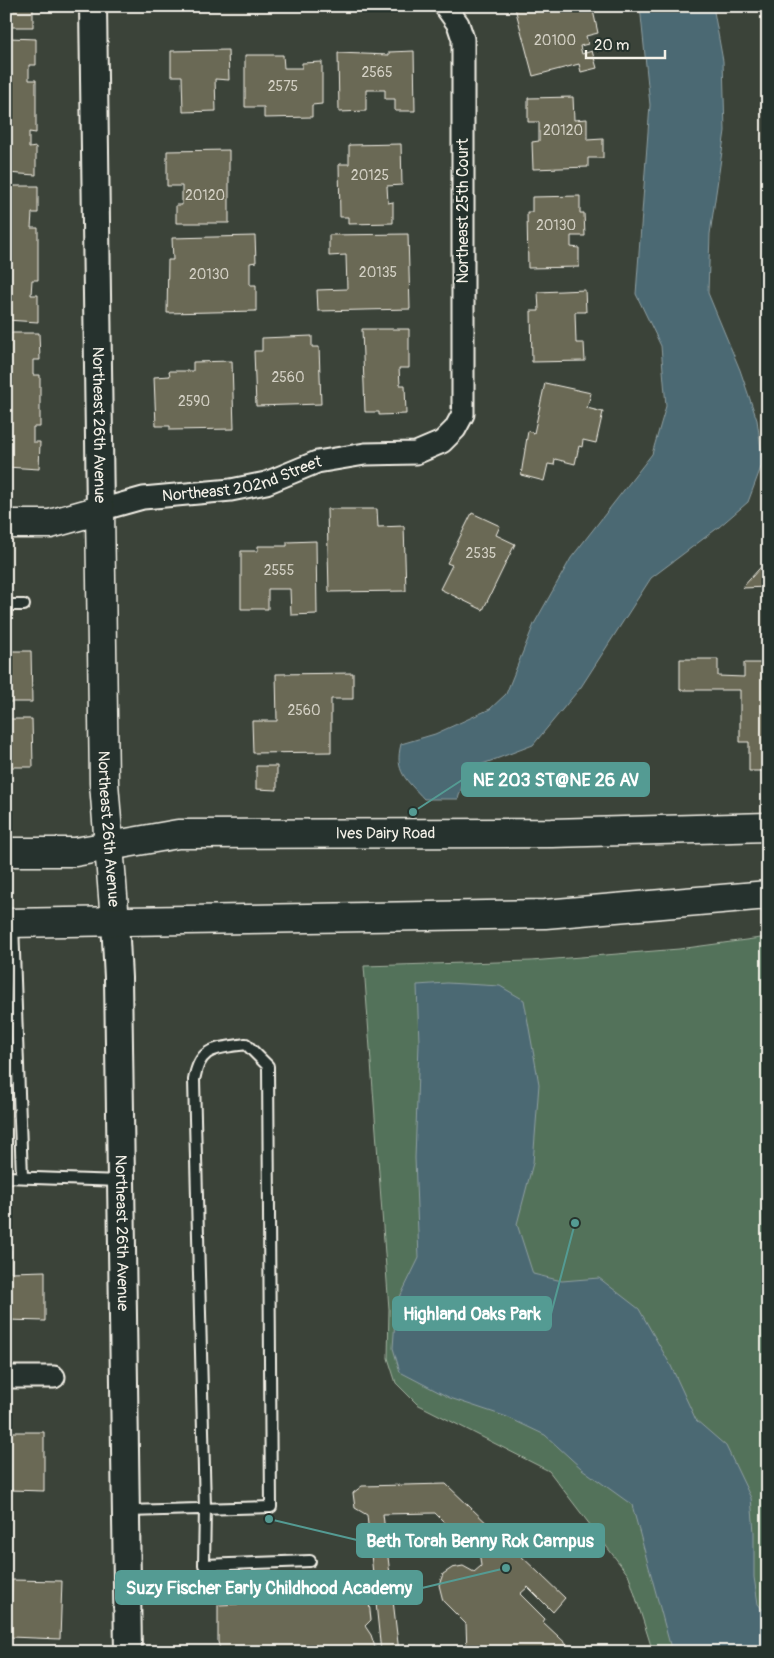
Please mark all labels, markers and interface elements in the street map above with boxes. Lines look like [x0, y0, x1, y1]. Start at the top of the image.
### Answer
scale bar [586, 28, 665, 60]
house number: 20100 [534, 32, 576, 49]
text: 20 m [594, 36, 629, 55]
house number: 2565 [361, 64, 393, 81]
house number: 2575 [268, 78, 298, 95]
house number: 20120 [543, 122, 583, 139]
street label: Northeast 25th Court [453, 138, 473, 284]
house number: 20125 [351, 167, 389, 184]
house number: 20120 [185, 187, 225, 204]
house number: 20130 [536, 217, 576, 234]
house number: 20135 [359, 264, 397, 281]
house number: 20130 [189, 266, 229, 283]
street label: Northeast 26th Avenue [88, 347, 110, 503]
house number: 2560 [271, 369, 305, 386]
house number: 2590 [178, 393, 210, 410]
street label: Northeast 202nd Street [161, 451, 323, 506]
house number: 2535 [466, 545, 496, 562]
house number: 2555 [264, 562, 294, 579]
house number: 2560 [287, 702, 321, 719]
street label: Northeast 26th Avenue [94, 751, 124, 908]
callout: NE 203 ST@NE 26 AV [462, 763, 649, 796]
text: NE 203 ST@NE 26 AV [473, 769, 639, 792]
street label: Ives Dairy Road [336, 823, 435, 844]
street label: Northeast 26th Avenue [111, 1155, 133, 1311]
callout: Highland Oaks Park [393, 1297, 551, 1330]
text: Highland Oaks Park [403, 1303, 542, 1326]
callout: Beth Torah Benny Rok Campus [357, 1524, 604, 1557]
text: Beth Torah Benny Rok Campus [366, 1530, 595, 1553]
callout: Suzy Fischer Early Childhood Academy [116, 1571, 422, 1604]
text: Suzy Fischer Early Childhood Academy [126, 1577, 413, 1600]

